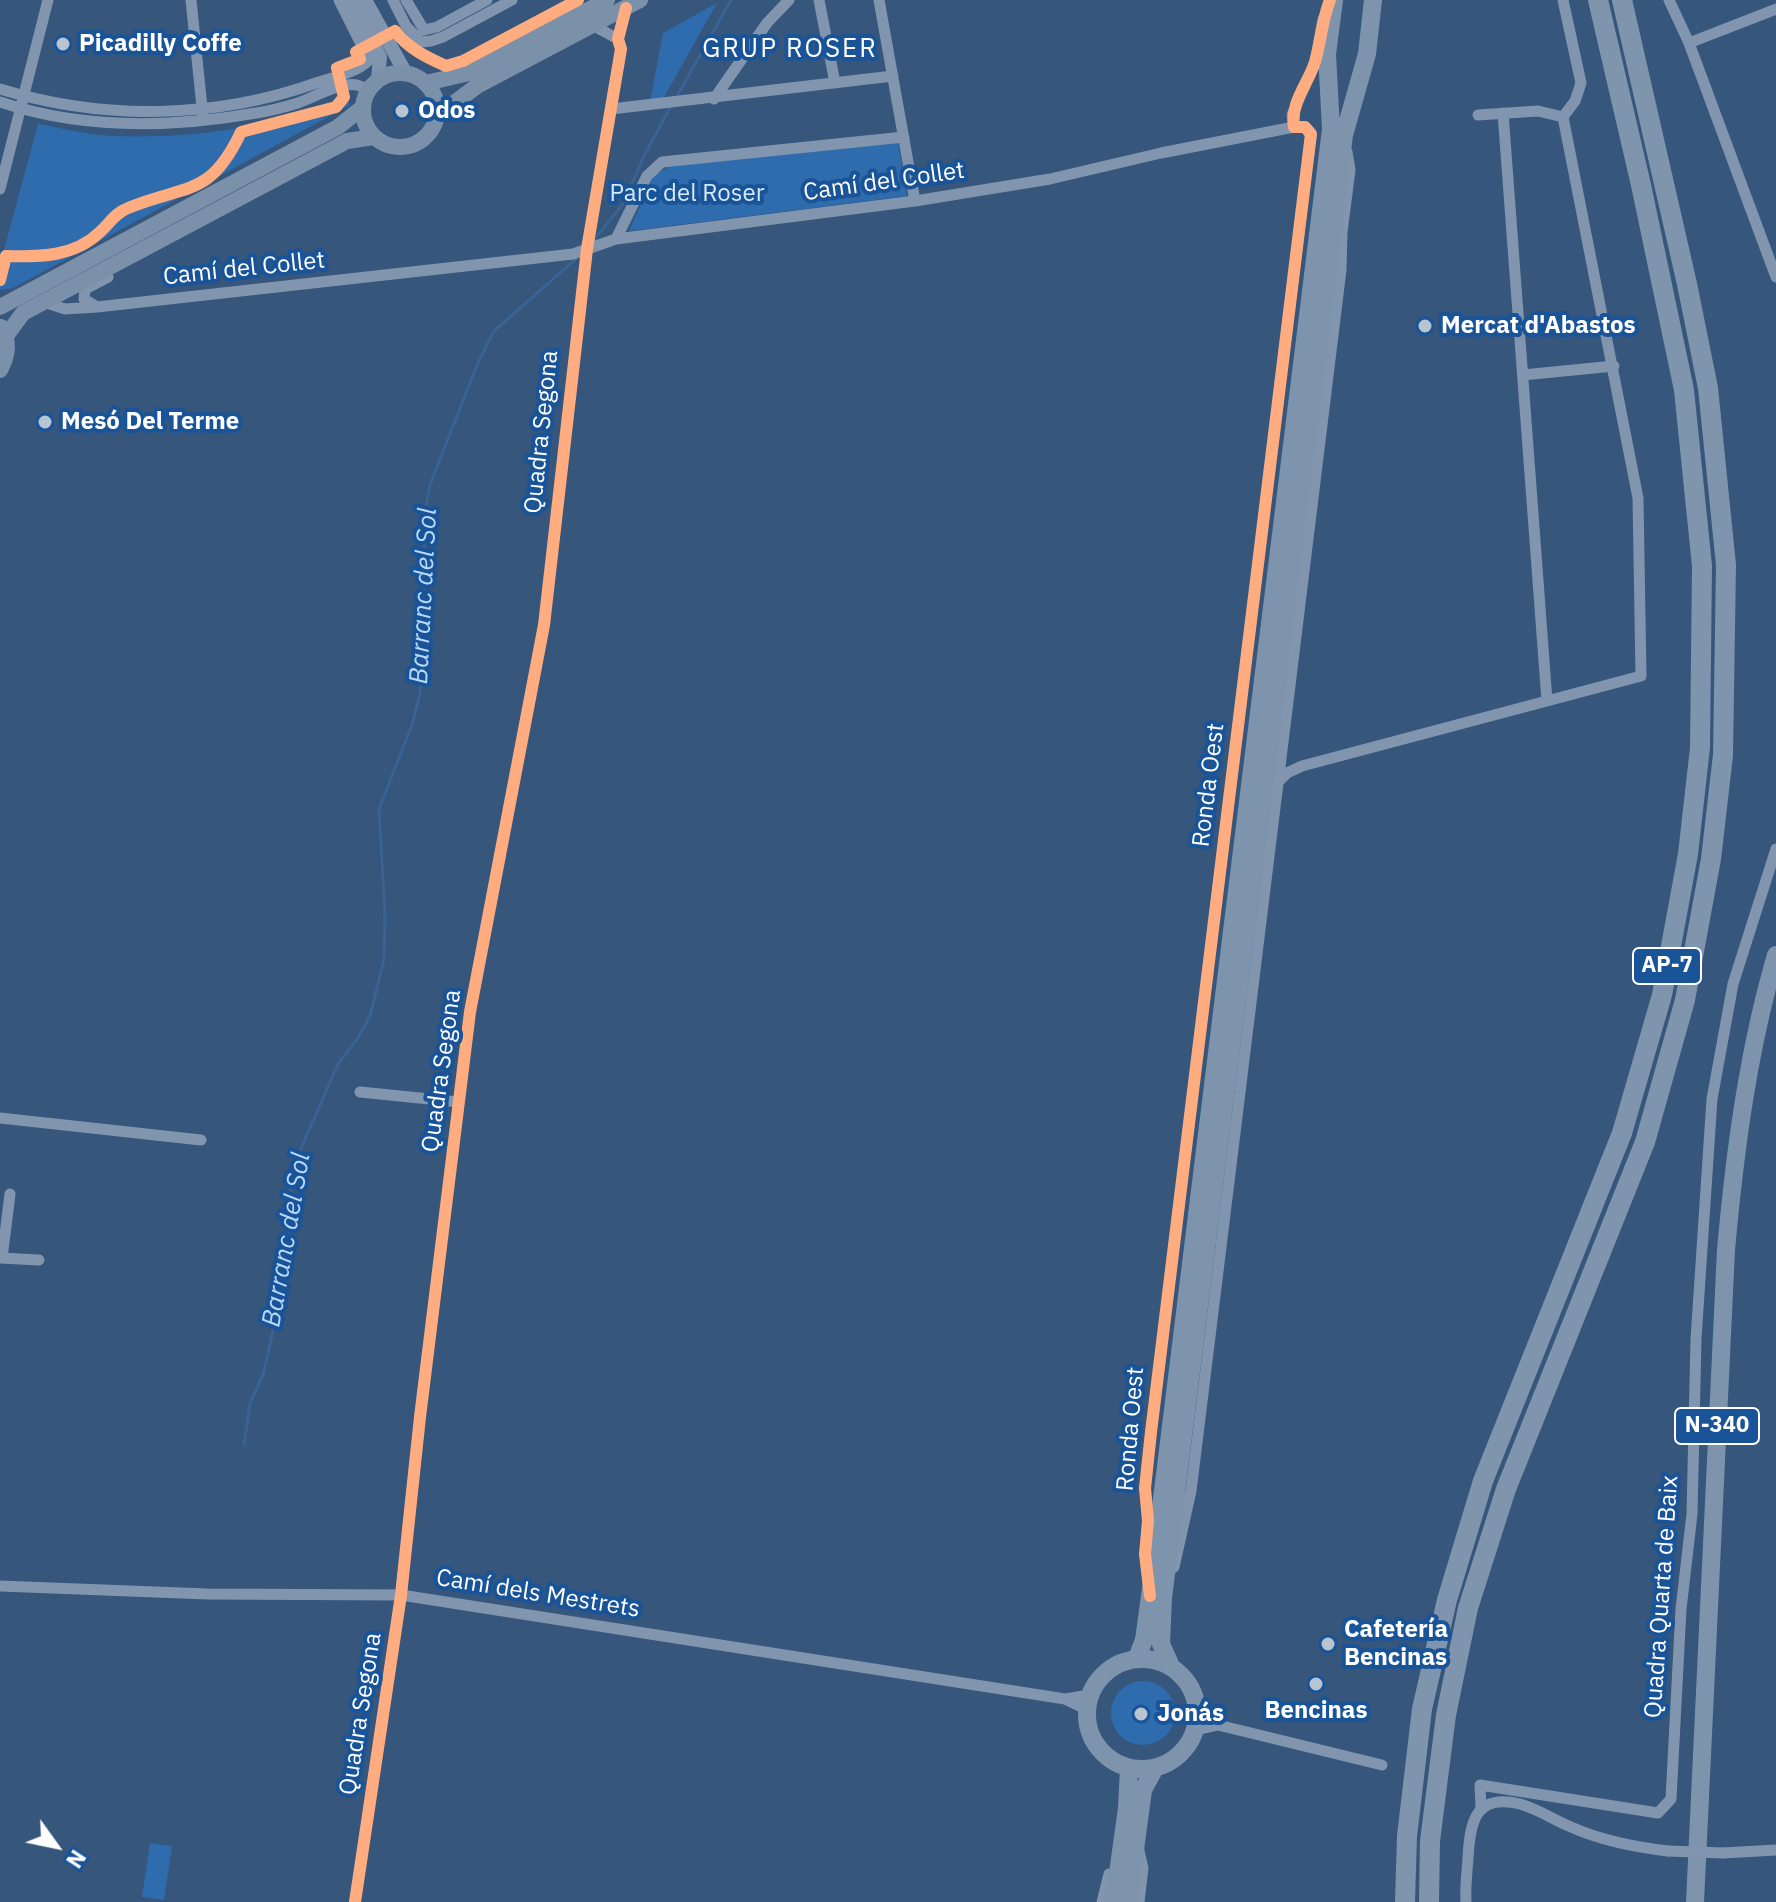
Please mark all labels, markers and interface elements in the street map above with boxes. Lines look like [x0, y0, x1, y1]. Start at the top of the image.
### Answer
place label: Picadilly Coffe [79, 30, 242, 58]
district label: GRUP ROSER [702, 33, 878, 65]
marker: Picadilly Coffe [54, 35, 72, 53]
place label: Odos [418, 97, 475, 125]
marker: Odos [393, 102, 411, 120]
street label: Camí del Collet [802, 156, 966, 208]
park label: Parc del Roser [610, 180, 764, 208]
street label: Camí del Collet [162, 246, 326, 292]
place label: Mercat d'Abastos [1441, 312, 1636, 340]
marker: Mercat d'Abastos [1416, 317, 1434, 335]
street label: Quadra Segona [519, 349, 565, 515]
place label: Mesó Del Terme [61, 408, 239, 436]
marker: Mesó Del Terme [36, 413, 54, 431]
water label: Barranc del Sol [404, 507, 444, 685]
street label: Ronda Oest [1187, 721, 1231, 849]
road number: AP-7 [1633, 948, 1701, 984]
street label: Quadra Segona [416, 988, 468, 1154]
water label: Barranc del Sol [256, 1150, 318, 1330]
street label: Ronda Oest [1111, 1366, 1151, 1492]
road number: N-340 [1675, 1408, 1759, 1444]
street label: Quadra Quarta de Baix [1639, 1475, 1685, 1719]
street label: Camí dels Mestrets [434, 1564, 642, 1624]
place label: Cafetería Bencinas [1344, 1616, 1448, 1672]
street label: Quadra Segona [334, 1631, 388, 1797]
marker: Cafetería Bencinas [1319, 1635, 1337, 1653]
marker: Bencinas [1307, 1675, 1325, 1693]
place label: Bencinas [1264, 1697, 1368, 1725]
place label: Jonás [1157, 1700, 1224, 1728]
marker: Jonás [1132, 1705, 1150, 1723]
north arrow [16, 1806, 96, 1886]
text: N [60, 1845, 93, 1874]

